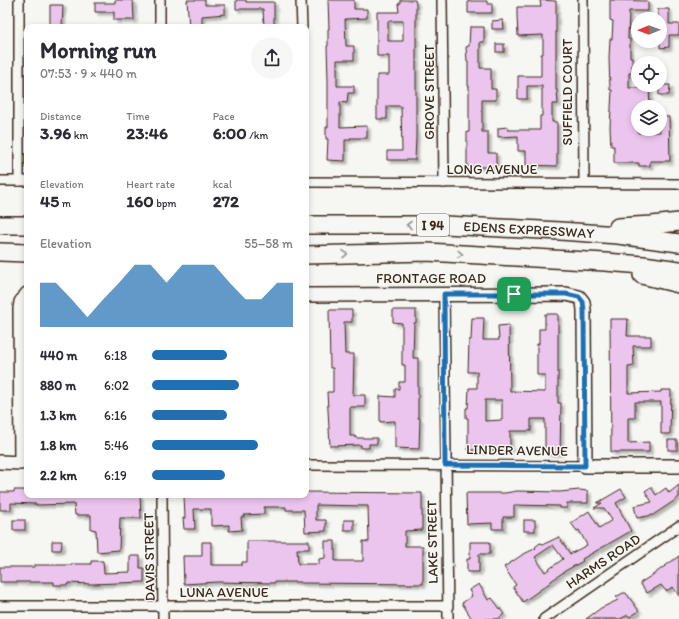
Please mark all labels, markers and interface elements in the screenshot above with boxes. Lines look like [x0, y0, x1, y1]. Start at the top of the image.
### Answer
north arrow [631, 12, 667, 48]
map controls [631, 12, 667, 136]
text: Morning run [40, 37, 156, 64]
button: share [251, 37, 293, 79]
street label: SUFFIELD COURT [559, 38, 576, 145]
street label: GROVE STREET [421, 44, 438, 140]
button: locate [631, 56, 667, 92]
text: 07:53 · 9 × 440 m [40, 66, 137, 81]
button: layers [631, 100, 667, 136]
text: Distance [40, 110, 81, 123]
text: Time [126, 110, 150, 123]
text: Pace [213, 110, 235, 123]
text: 3.96 [40, 123, 71, 143]
text: 23:46 [126, 123, 168, 143]
text: 6:00 [213, 123, 247, 143]
text: km [71, 129, 88, 142]
text: /km [247, 129, 268, 142]
street label: LONG AVENUE [447, 161, 538, 178]
text: Elevation [40, 178, 84, 191]
text: Heart rate [126, 178, 175, 191]
text: kcal [213, 178, 232, 191]
text: 45 [40, 191, 59, 211]
text: 160 [126, 191, 154, 211]
text: 272 [213, 191, 239, 211]
text: m [59, 197, 71, 210]
text: bpm [154, 197, 177, 210]
road number: I 94 [417, 214, 449, 236]
street label: EDENS EXPRESSWAY [463, 218, 595, 242]
one-way arrow [406, 221, 412, 229]
text: Elevation [40, 236, 92, 251]
text: 55–58 m [244, 236, 293, 251]
one-way arrow [342, 250, 348, 258]
one-way arrow [457, 250, 463, 259]
street label: FRONTAGE ROAD [376, 270, 486, 287]
pin [497, 277, 531, 311]
icon: arrive [503, 283, 525, 305]
text: 440 m [40, 348, 78, 363]
text: 6:18 [104, 348, 127, 363]
text: 880 m [40, 378, 76, 393]
text: 6:02 [104, 378, 129, 393]
text: 1.3 km [40, 408, 76, 423]
text: 6:16 [104, 408, 127, 423]
text: 1.8 km [40, 438, 76, 453]
text: 5:46 [104, 438, 129, 453]
street label: LINDER AVENUE [466, 441, 568, 460]
text: 2.2 km [40, 468, 77, 483]
text: 6:19 [104, 468, 127, 483]
street label: LAKE STREET [423, 500, 442, 584]
street label: DAVIS STREET [140, 512, 159, 601]
street label: HARMS ROAD [563, 530, 644, 593]
street label: LUNA AVENUE [180, 584, 269, 601]

